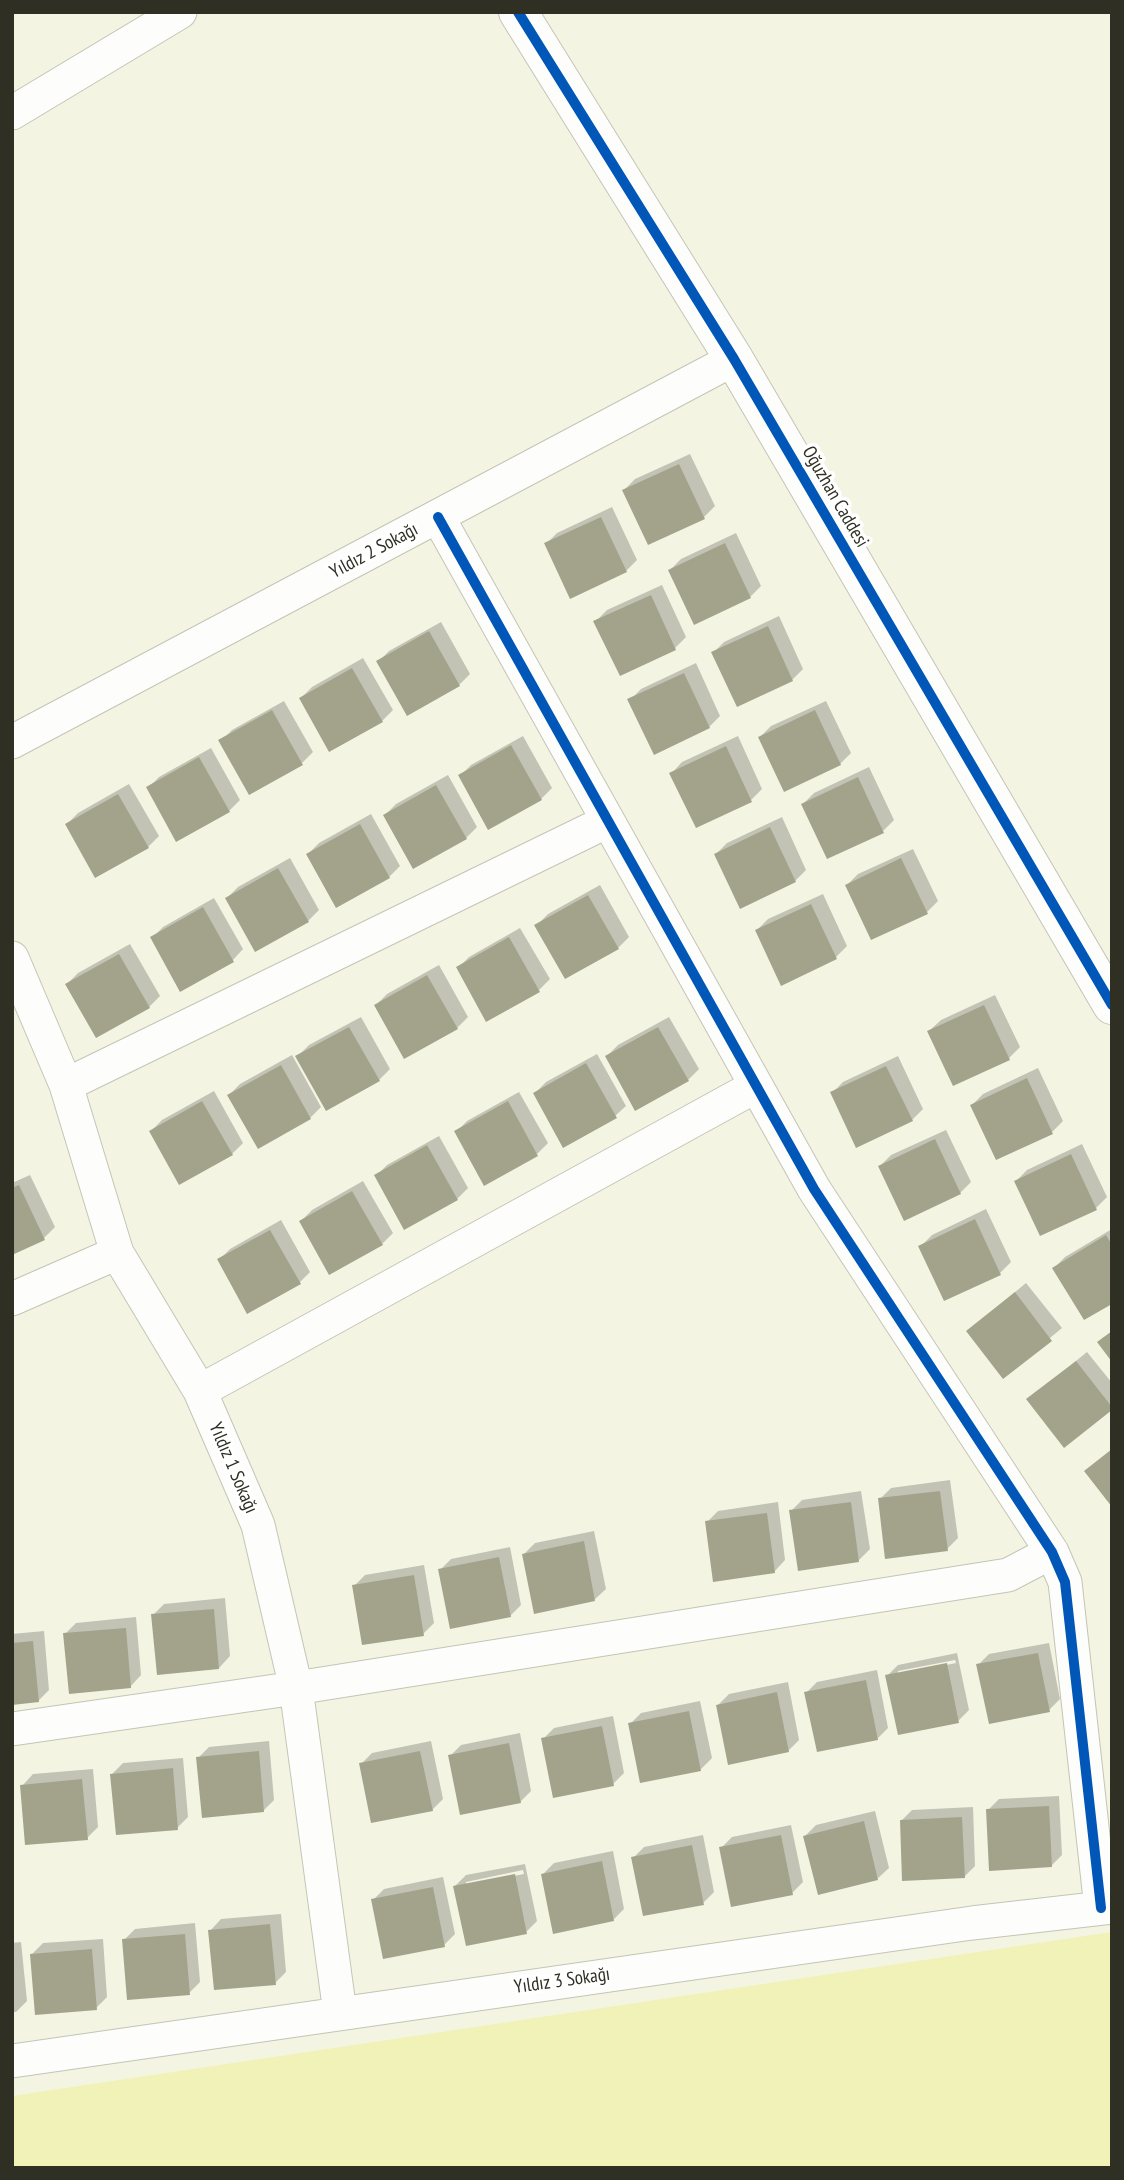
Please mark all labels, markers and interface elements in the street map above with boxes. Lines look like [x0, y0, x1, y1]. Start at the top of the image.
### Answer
street label: Oğuzhan Caddesi [797, 442, 873, 552]
street label: Yıldız 2 Sokağı [326, 518, 422, 584]
street label: Yıldız 1 Sokağı [204, 1419, 262, 1517]
street label: Yıldız 3 Sokağı [513, 1963, 611, 1999]

